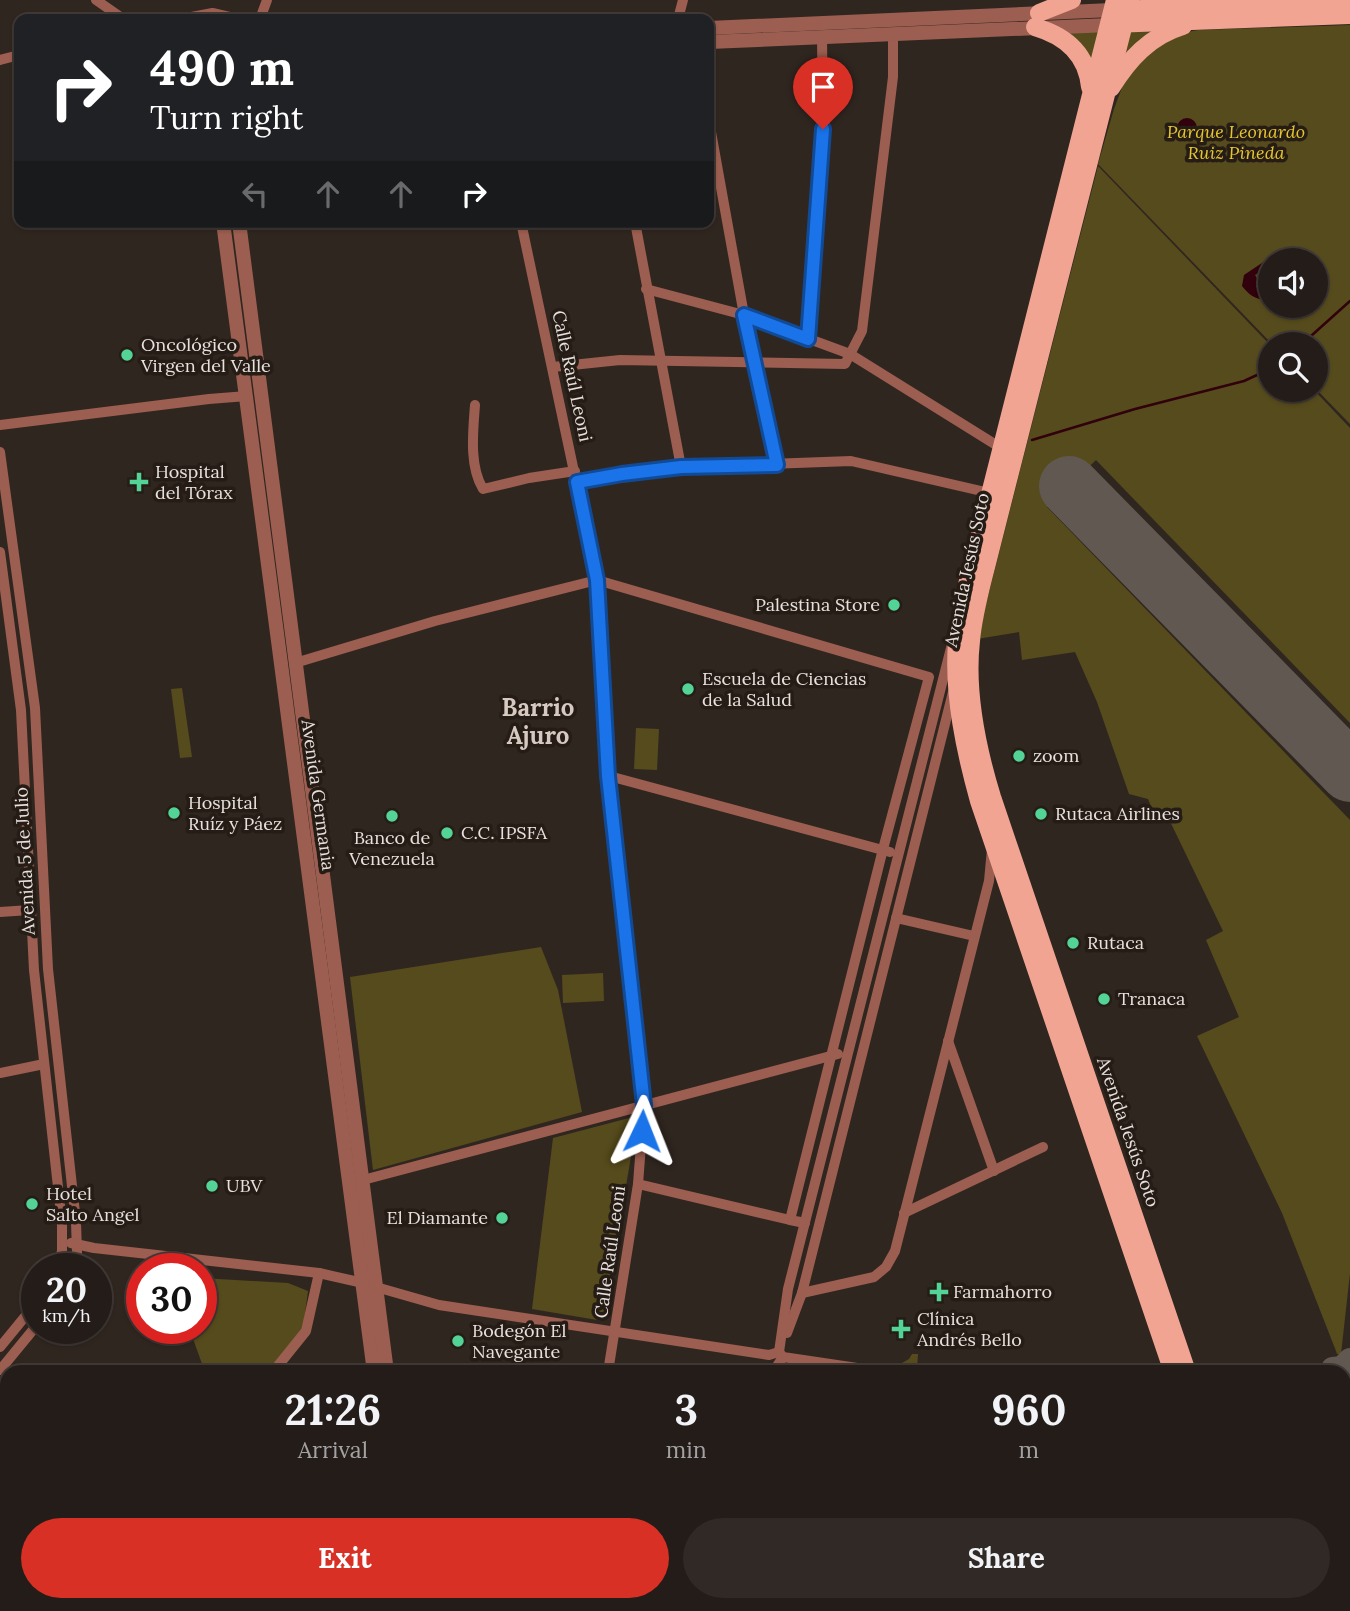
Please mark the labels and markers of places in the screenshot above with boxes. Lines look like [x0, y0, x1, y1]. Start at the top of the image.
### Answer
pin [793, 57, 853, 129]
place label: Oncológico Virgen del Valle [140, 333, 271, 377]
marker: Oncológico Virgen del Valle [119, 347, 135, 363]
place label: Hospital del Tórax [155, 460, 233, 504]
marker: Hospital del Tórax [129, 472, 149, 492]
place label: Palestina Store [755, 593, 880, 616]
marker: Palestina Store [886, 597, 902, 613]
place label: Escuela de Ciencias de la Salud [702, 667, 866, 711]
marker: Escuela de Ciencias de la Salud [680, 681, 696, 697]
place label: zoom [1033, 744, 1079, 767]
marker: zoom [1011, 748, 1027, 764]
place label: Hospital Ruíz y Páez [188, 791, 282, 835]
place label: Rutaca Airlines [1055, 802, 1180, 825]
marker: Hospital Ruíz y Páez [166, 805, 182, 821]
marker: Rutaca Airlines [1033, 806, 1049, 822]
marker: Banco de Venezuela [384, 808, 400, 824]
place label: C.C. IPSFA [461, 821, 548, 844]
marker: C.C. IPSFA [439, 825, 455, 841]
place label: Banco de Venezuela [348, 826, 435, 870]
place label: Rutaca [1087, 931, 1144, 954]
marker: Rutaca [1065, 935, 1081, 951]
place label: Tranaca [1118, 987, 1185, 1010]
marker: Tranaca [1096, 991, 1112, 1007]
place label: UBV [226, 1174, 263, 1197]
marker: UBV [204, 1178, 220, 1194]
place label: Hotel Salto Angel [46, 1182, 139, 1226]
marker: Hotel Salto Angel [24, 1196, 40, 1212]
place label: El Diamante [387, 1206, 488, 1229]
marker: El Diamante [494, 1210, 510, 1226]
place label: Farmahorro [953, 1280, 1052, 1303]
marker: Farmahorro [931, 1284, 947, 1300]
place label: Clínica Andrés Bello [916, 1307, 1022, 1351]
place label: Bodegón El Navegante [472, 1319, 566, 1363]
marker: Clínica Andrés Bello [891, 1319, 911, 1339]
marker: Bodegón El Navegante [450, 1333, 466, 1349]

